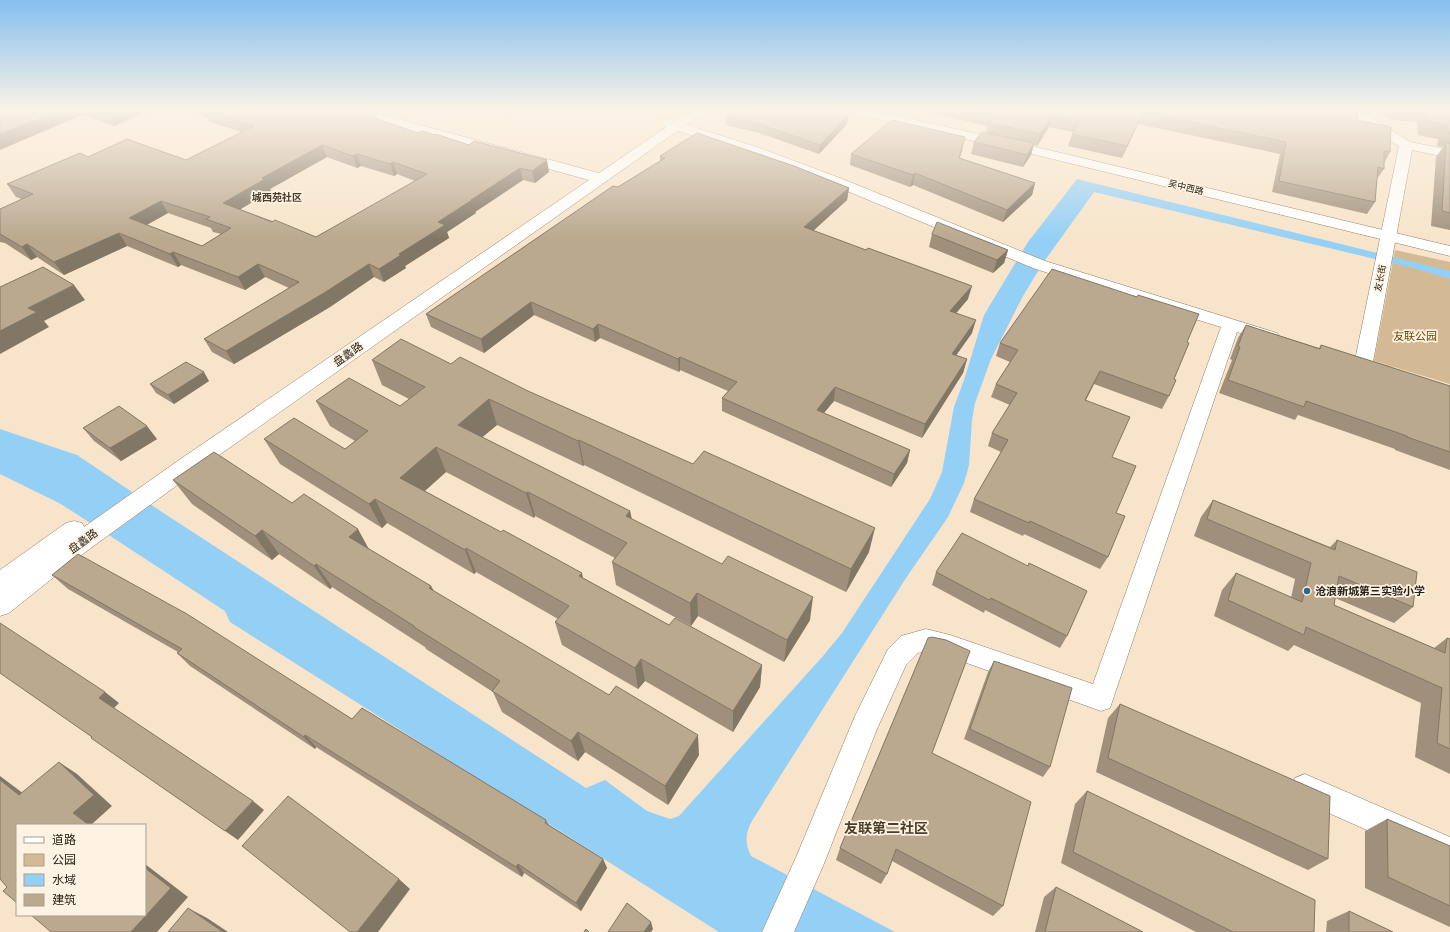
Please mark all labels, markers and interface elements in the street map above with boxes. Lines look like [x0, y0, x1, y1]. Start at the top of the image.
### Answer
street label: 吴中西路 [1167, 177, 1205, 197]
district label: 城西苑社区 [252, 191, 302, 204]
street label: 友长街 [1372, 264, 1388, 292]
park label: 友联公园 [1393, 329, 1437, 343]
street label: 盘蠡路 [330, 339, 366, 369]
street label: 盘蠡路 [66, 526, 100, 556]
place label: 沧浪新城第三实验小学 [1315, 584, 1425, 598]
marker: 沧浪新城第三实验小学 [1302, 586, 1312, 596]
district label: 友联第二社区 [844, 819, 928, 837]
legend [16, 824, 146, 916]
text: 道路 [52, 832, 76, 847]
text: 公园 [52, 852, 76, 867]
text: 水域 [52, 872, 76, 887]
text: 建筑 [52, 892, 76, 907]

